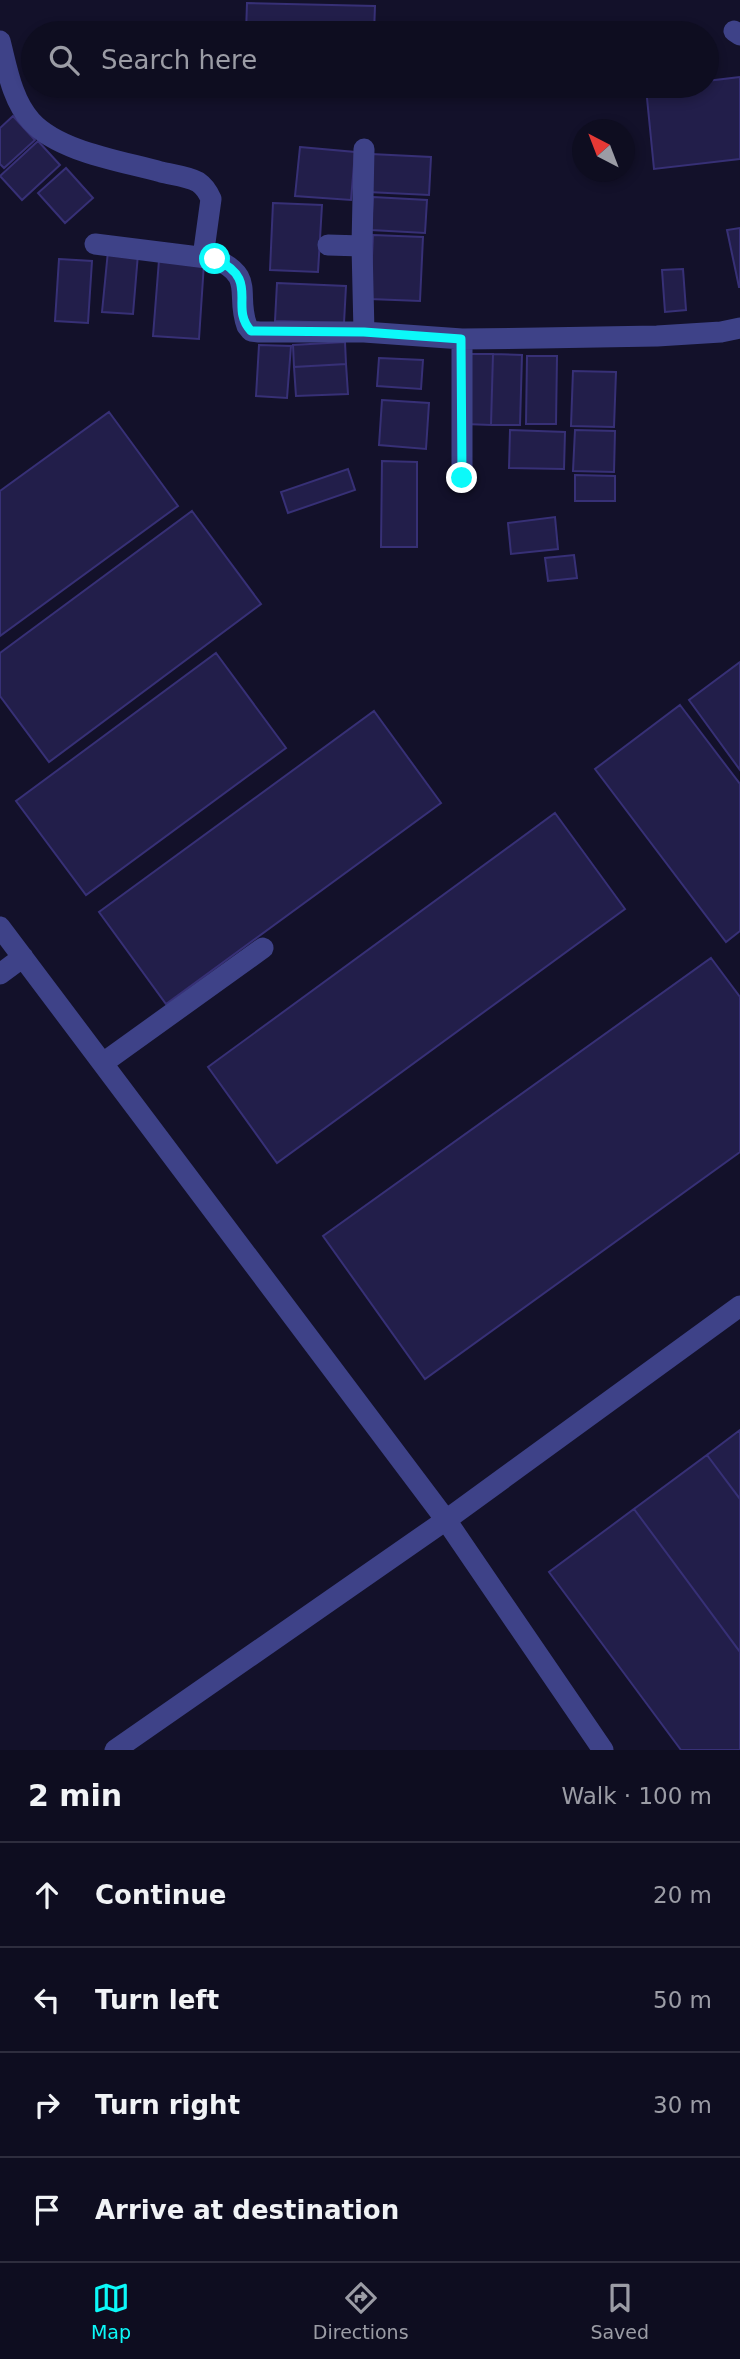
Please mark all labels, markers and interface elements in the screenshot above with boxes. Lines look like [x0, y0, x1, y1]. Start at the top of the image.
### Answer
search box [21, 21, 719, 98]
icon: search [45, 41, 83, 79]
text: Search here [101, 45, 257, 75]
north arrow [572, 119, 635, 182]
route start [199, 243, 230, 274]
route end [446, 462, 477, 493]
text: 2 min [28, 1778, 122, 1813]
text: Walk · 100 m [561, 1783, 712, 1809]
icon: ahead [28, 1876, 66, 1914]
text: Continue [95, 1880, 226, 1910]
text: 20 m [653, 1882, 712, 1908]
icon: left [28, 1981, 66, 2019]
text: Turn left [95, 1985, 219, 2015]
text: 50 m [653, 1987, 712, 2013]
icon: right [28, 2086, 66, 2124]
text: Turn right [95, 2090, 240, 2120]
text: 30 m [653, 2092, 712, 2118]
icon: arrive [28, 2191, 66, 2229]
text: Arrive at destination [95, 2195, 399, 2225]
tab: Map [91, 2279, 131, 2343]
tab: Directions [313, 2279, 409, 2343]
tab: Saved [590, 2279, 649, 2343]

